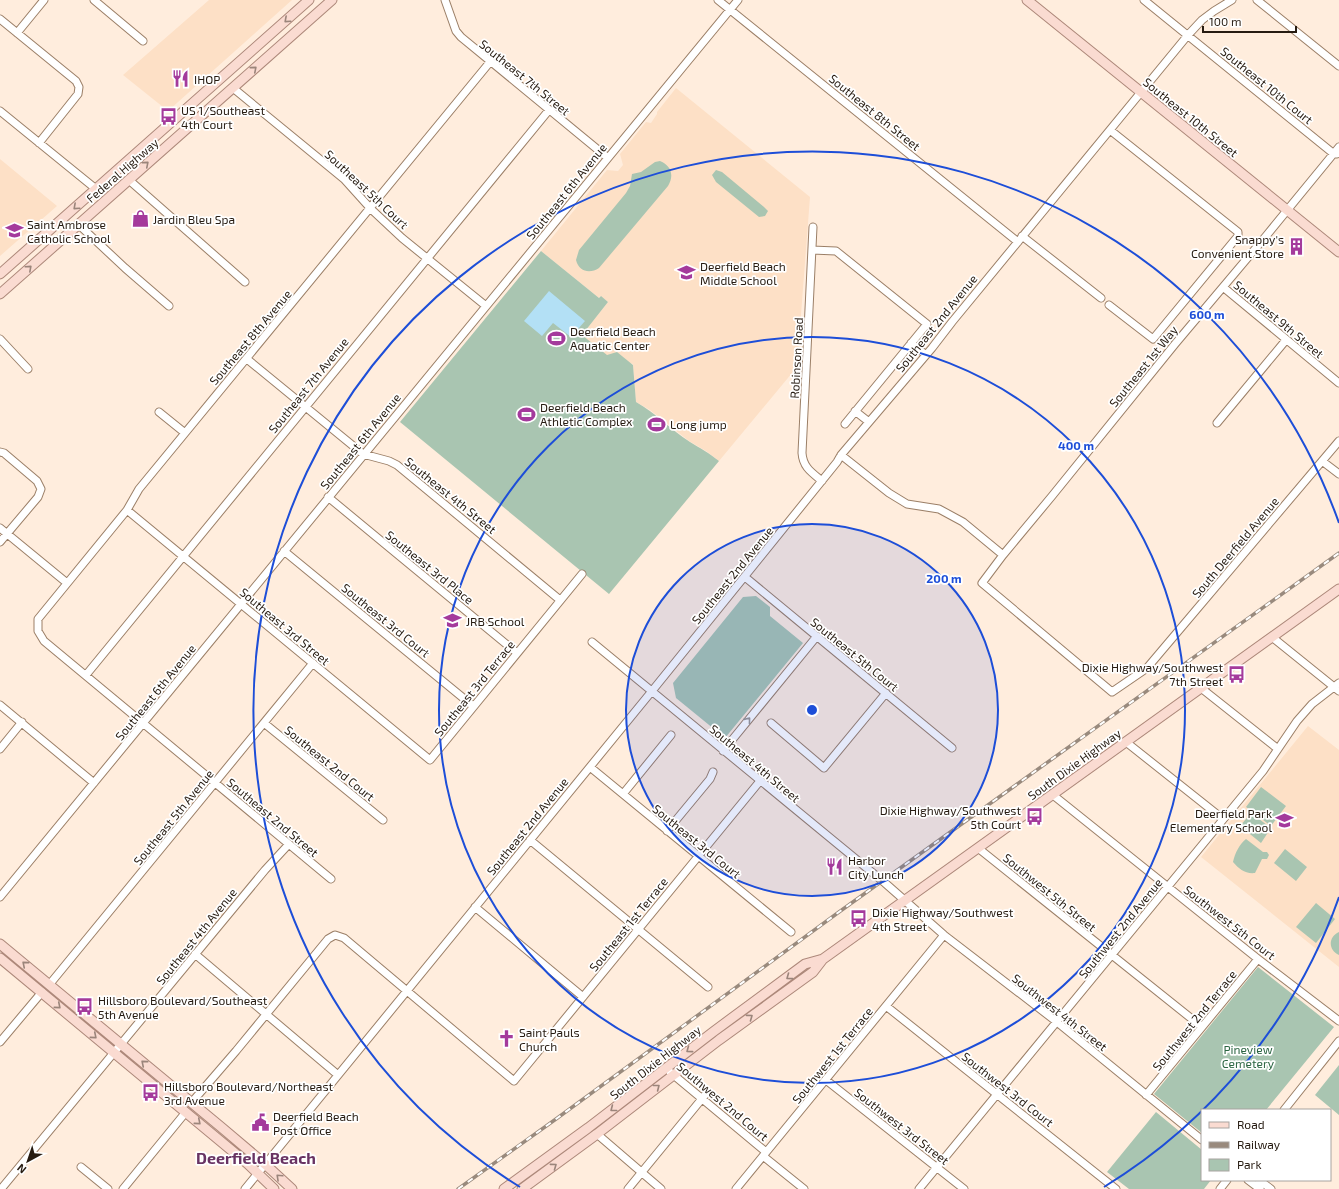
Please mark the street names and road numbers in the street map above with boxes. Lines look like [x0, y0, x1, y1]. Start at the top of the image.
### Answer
street label: Southeast 7th Street [477, 36, 573, 118]
street label: Southeast 10th Court [1218, 44, 1316, 127]
street label: Southeast 8th Street [827, 71, 924, 153]
street label: Southeast 10th Street [1141, 74, 1242, 160]
street label: Federal Highway [83, 134, 161, 205]
street label: Southeast 6th Avenue [523, 140, 609, 242]
street label: Southeast 5th Court [322, 147, 412, 232]
street label: Southeast 2nd Avenue [892, 271, 980, 375]
street label: Southeast 9th Street [1231, 277, 1327, 361]
street label: Southeast 8th Avenue [206, 287, 294, 387]
street label: Robinson Road [787, 317, 805, 399]
street label: Southeast 1st Way [1106, 322, 1180, 409]
street label: Southeast 7th Avenue [265, 335, 351, 435]
street label: Southeast 6th Avenue [317, 390, 403, 492]
street label: Southeast 4th Street [403, 454, 500, 536]
street label: South Deerfield Avenue [1189, 494, 1281, 600]
street label: Southeast 2nd Avenue [688, 523, 776, 627]
street label: Southeast 3rd Place [383, 527, 477, 607]
street label: Southeast 3rd Court [339, 580, 433, 660]
street label: Southeast 3rd Street [237, 584, 333, 668]
street label: Southeast 5th Court [808, 614, 902, 694]
street label: Southeast 3rd Terrace [431, 637, 517, 739]
street label: Southeast 6th Avenue [112, 641, 198, 743]
street label: Southeast 4th Street [707, 721, 803, 805]
street label: Southeast 2nd Court [282, 722, 378, 804]
street label: South Dixie Highway [1025, 725, 1124, 802]
street label: Southeast 5th Avenue [130, 766, 216, 868]
street label: Southeast 2nd Avenue [483, 774, 571, 878]
street label: Southeast 2nd Street [224, 775, 322, 860]
street label: Southeast 3rd Court [650, 801, 744, 881]
street label: Southwest 5th Street [1001, 850, 1100, 934]
street label: Southeast 1st Terrace [586, 874, 670, 974]
street label: Southwest 2nd Avenue [1075, 875, 1165, 981]
street label: Southwest 5th Court [1182, 882, 1279, 962]
street label: Southeast 4th Avenue [153, 885, 239, 987]
street label: Southwest 2nd Terrace [1149, 967, 1239, 1073]
street label: Southwest 4th Street [1010, 971, 1111, 1054]
street label: Southwest 1st Terrace [789, 1004, 875, 1106]
street label: South Dixie Highway [607, 1022, 704, 1102]
street label: Southwest 3rd Court [959, 1049, 1057, 1129]
street label: Southwest 2nd Court [675, 1059, 772, 1144]
street label: Southwest 3rd Street [852, 1085, 952, 1167]

